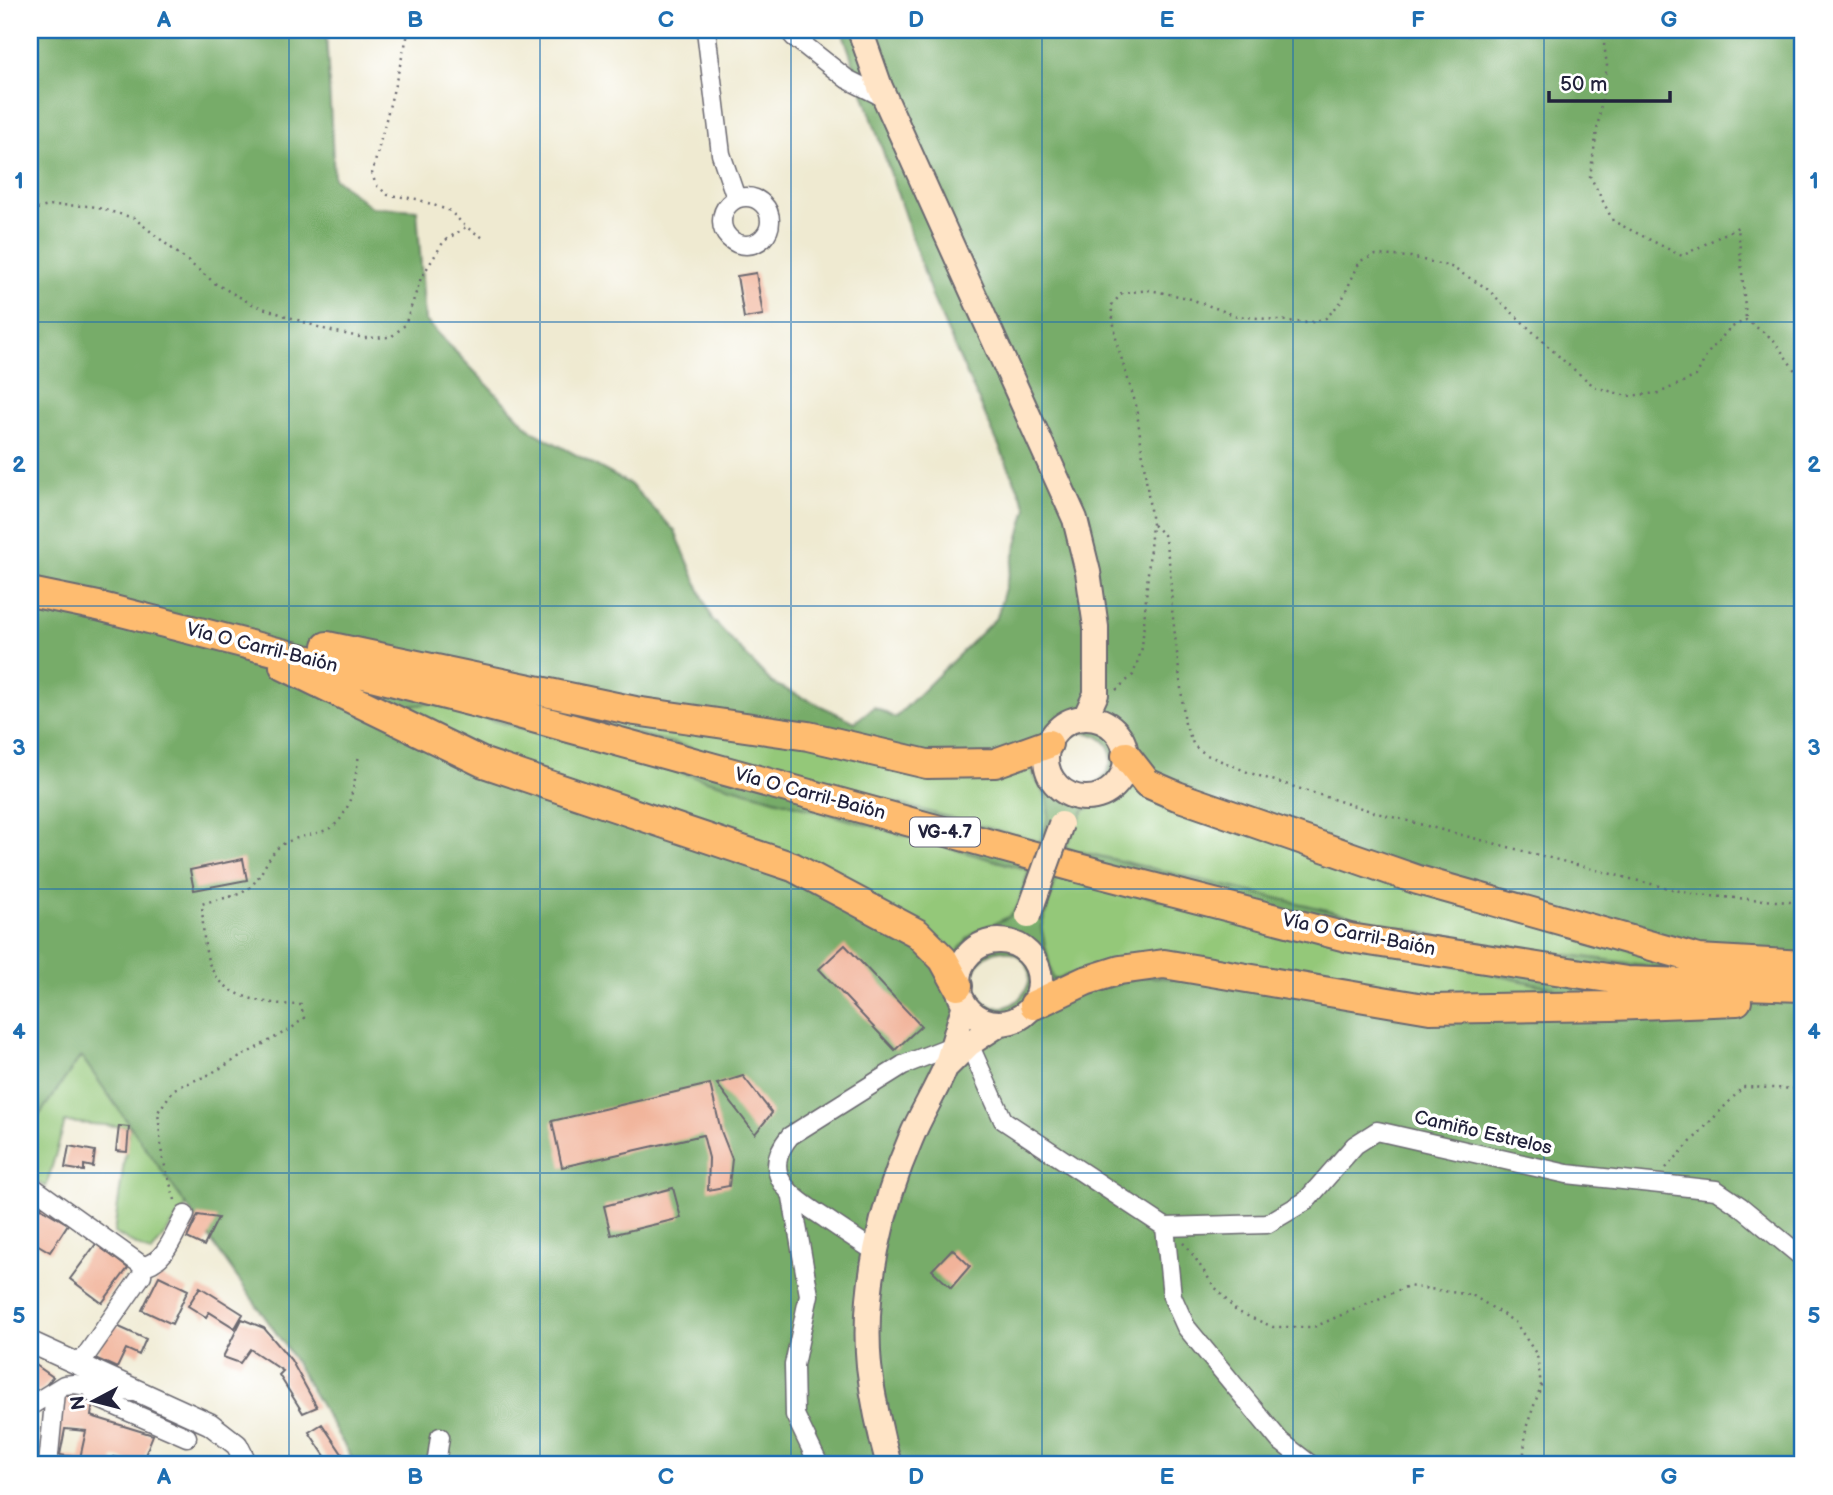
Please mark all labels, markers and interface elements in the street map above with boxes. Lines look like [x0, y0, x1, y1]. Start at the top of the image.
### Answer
text: A [156, 6, 172, 34]
text: B [407, 6, 423, 34]
text: C [658, 6, 674, 34]
text: D [908, 6, 924, 34]
text: E [1160, 6, 1175, 34]
text: F [1411, 6, 1425, 34]
text: G [1661, 6, 1678, 34]
scale bar [1549, 60, 1670, 104]
text: 50 m [1560, 72, 1607, 97]
text: 1 [14, 167, 24, 195]
text: 1 [1809, 167, 1819, 195]
text: 2 [12, 451, 26, 479]
text: 2 [1807, 451, 1821, 479]
street label: Vía O Carril-Baión [184, 618, 340, 678]
text: 3 [12, 734, 26, 762]
text: 3 [1807, 734, 1821, 762]
street label: Vía O Carril-Baión [732, 763, 888, 825]
road number: VG-4.7 [910, 818, 980, 846]
street label: Vía O Carril-Baión [1281, 909, 1437, 961]
text: 4 [12, 1018, 26, 1046]
text: 4 [1807, 1018, 1821, 1046]
street label: Camiño Estrelos [1412, 1106, 1554, 1160]
text: 5 [12, 1302, 26, 1330]
text: 5 [1807, 1302, 1821, 1330]
north arrow [60, 1366, 130, 1436]
text: N [66, 1394, 91, 1411]
text: A [156, 1463, 172, 1491]
text: B [407, 1463, 423, 1491]
text: C [658, 1463, 674, 1491]
text: D [908, 1463, 924, 1491]
text: E [1160, 1463, 1175, 1491]
text: F [1411, 1463, 1425, 1491]
text: G [1661, 1463, 1678, 1491]

